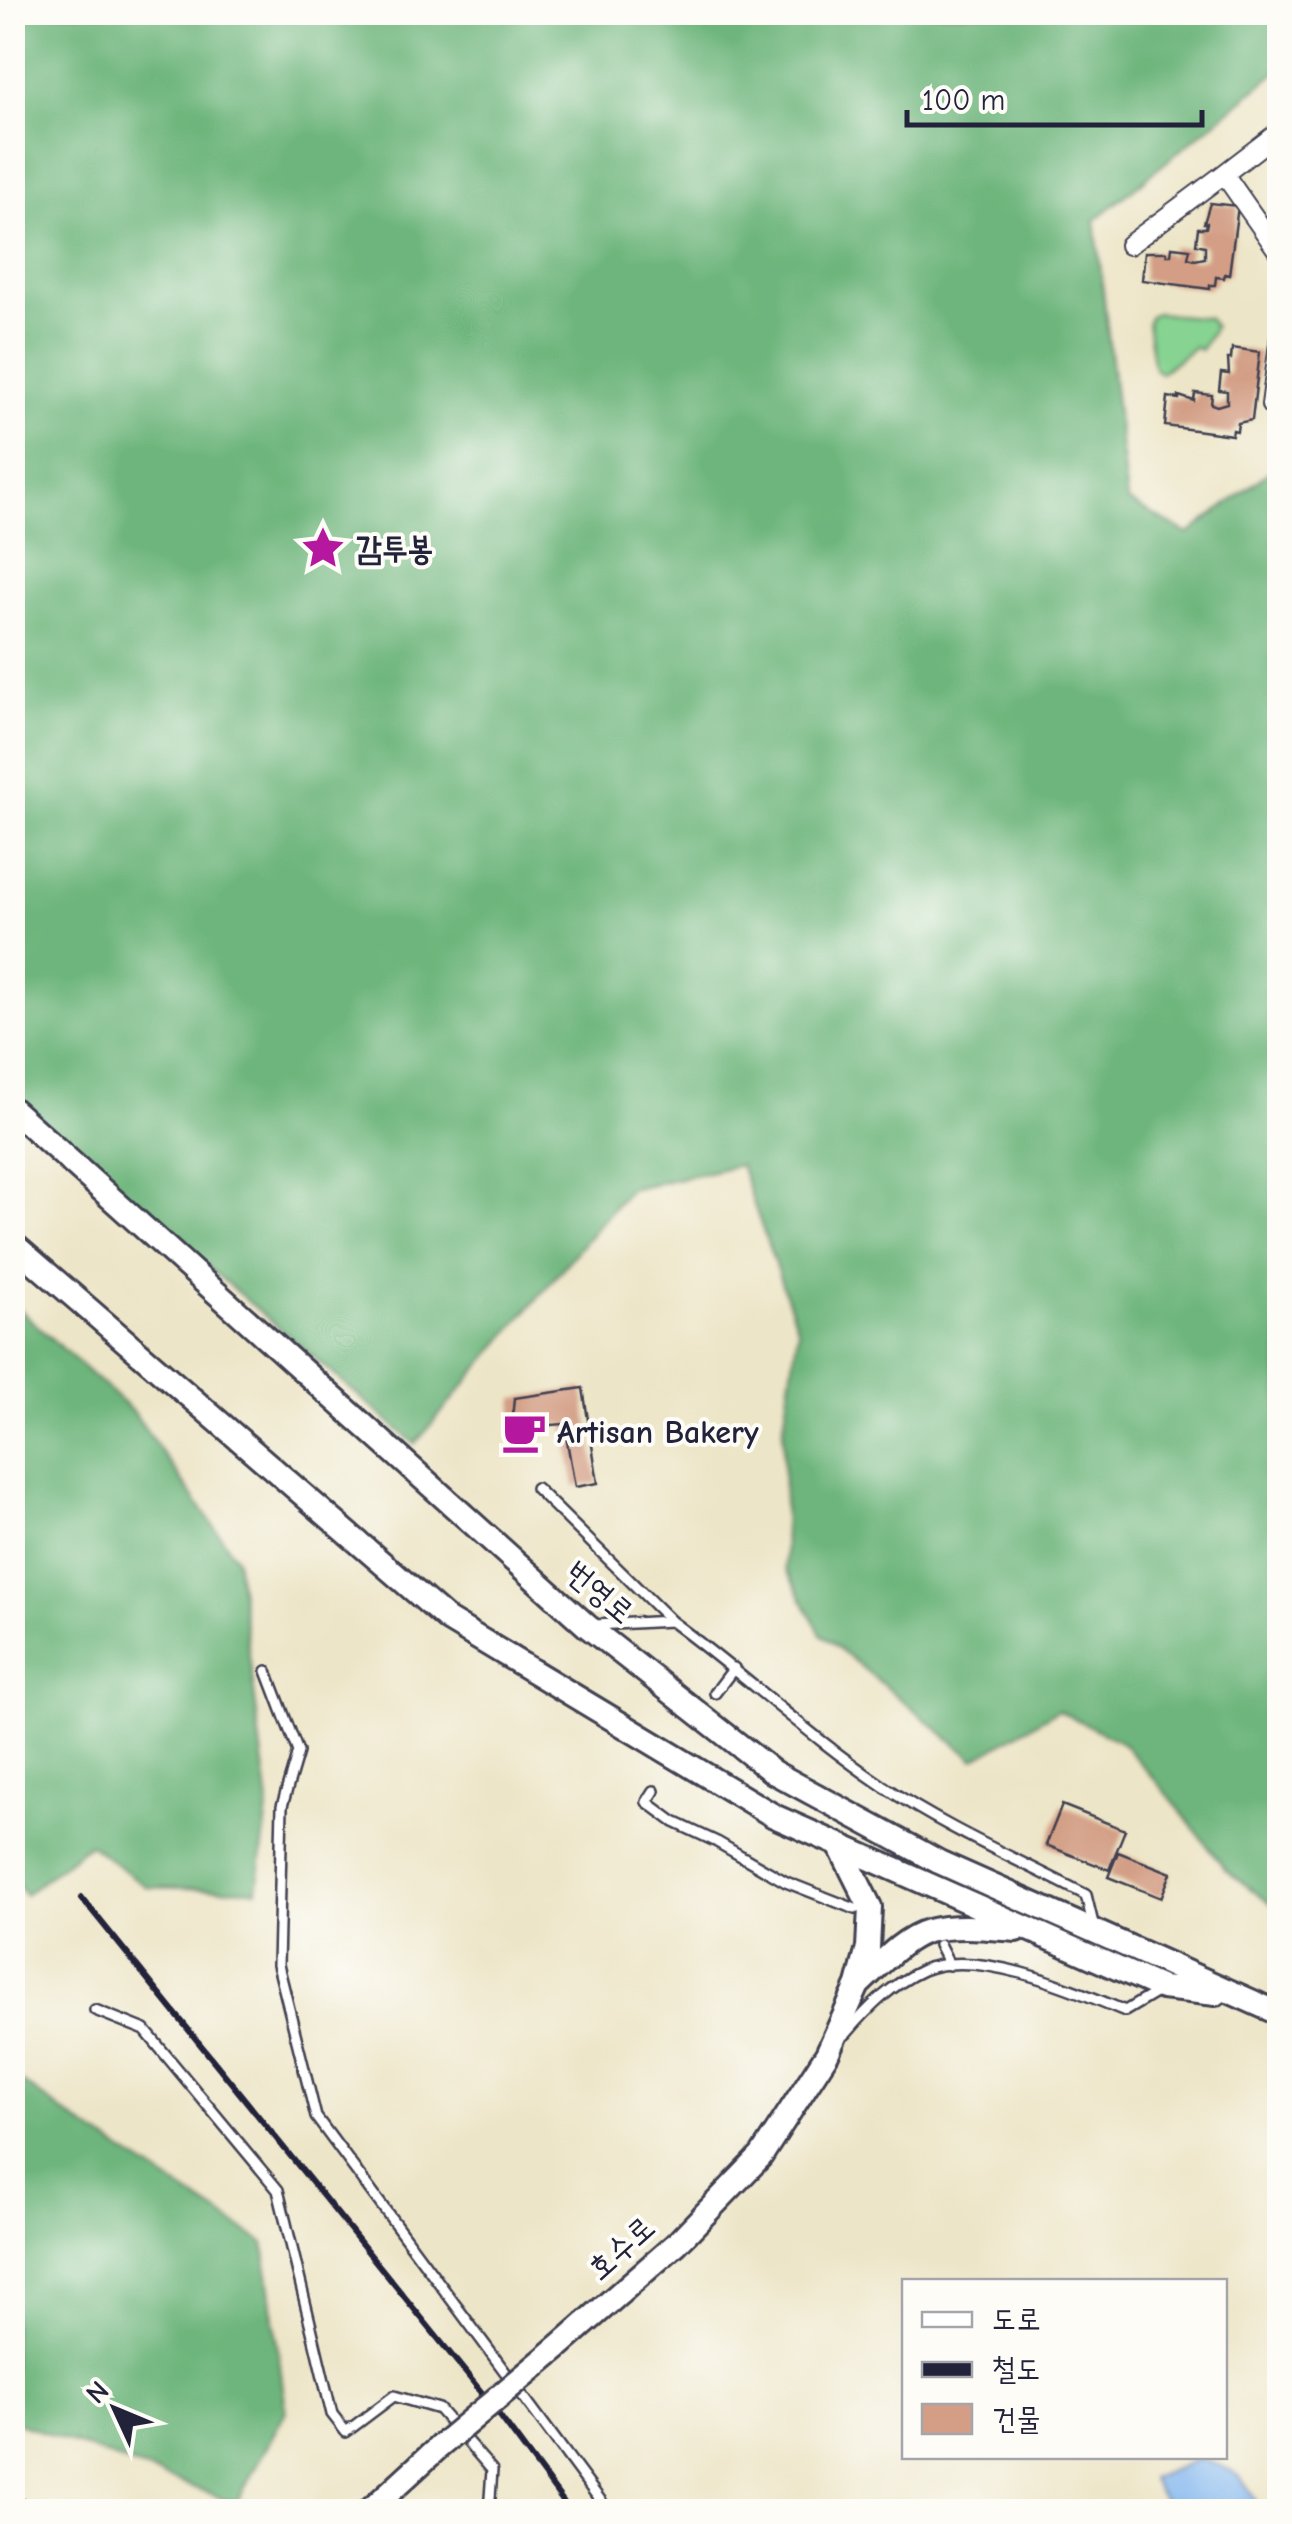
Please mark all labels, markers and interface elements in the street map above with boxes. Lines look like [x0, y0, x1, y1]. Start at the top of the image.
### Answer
scale bar [907, 65, 1202, 127]
text: 100 m [922, 83, 1005, 118]
place icon: 감투봉 [299, 524, 347, 572]
place label: 감투봉 [356, 530, 433, 567]
cafe icon: Artisan Bakery [500, 1408, 548, 1456]
place label: Artisan Bakery [557, 1414, 759, 1451]
street label: 번영로 [559, 1553, 641, 1631]
street label: 호수로 [580, 2208, 662, 2288]
legend [902, 2279, 1227, 2459]
text: 도로 [992, 2302, 1040, 2337]
text: 철도 [992, 2352, 1040, 2387]
north arrow [65, 2359, 165, 2459]
text: N [80, 2375, 116, 2410]
text: 건물 [992, 2402, 1040, 2437]

